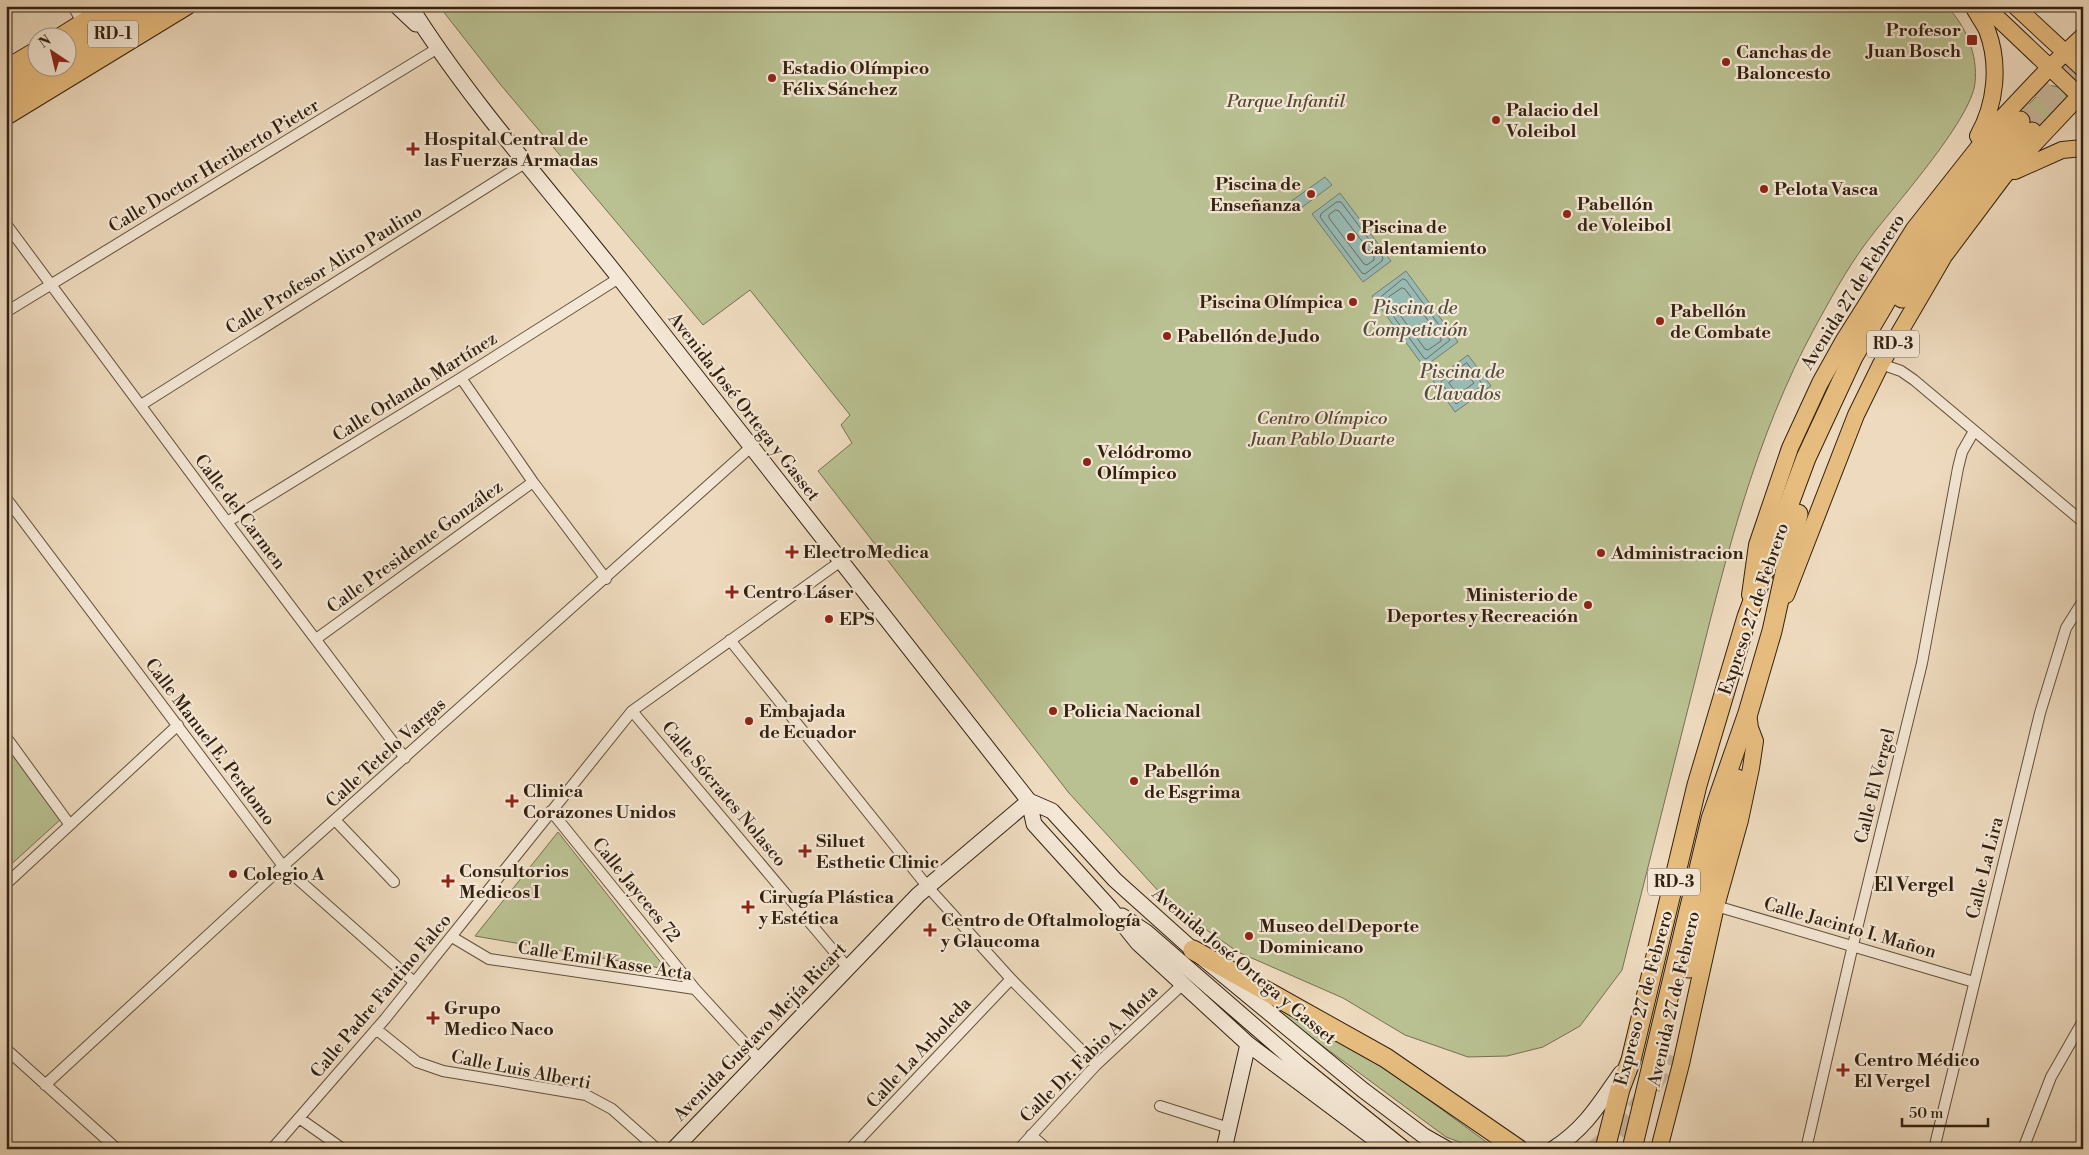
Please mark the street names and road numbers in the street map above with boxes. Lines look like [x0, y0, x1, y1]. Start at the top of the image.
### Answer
road number: RD-1 [88, 20, 138, 48]
street label: Calle Doctor Heriberto Pieter [105, 94, 324, 238]
street label: Calle Profesor Aliro Paulino [222, 200, 426, 340]
street label: Avenida 27 de Febrero [1795, 210, 1910, 375]
street label: Avenida José Ortega y Gasset [662, 307, 825, 507]
street label: Calle Orlando Martínez [328, 327, 502, 447]
road number: RD-3 [1867, 330, 1919, 358]
street label: Calle del Carmen [189, 450, 291, 574]
street label: Calle Presidente González [323, 475, 507, 619]
street label: Expreso 27 de Febrero [1714, 520, 1794, 698]
street label: Calle Manuel E. Perdomo [140, 654, 280, 830]
street label: Calle Tetelo Vargas [321, 693, 451, 813]
street label: Calle Sócrates Nolasco [656, 717, 792, 871]
street label: Calle El Vergel [1850, 725, 1901, 846]
street label: Calle La Lira [1961, 814, 2009, 921]
street label: Calle Jaycees 72 [587, 833, 685, 947]
road number: RD-3 [1648, 869, 1700, 896]
street label: Avenida José Ortega y Gasset [1146, 882, 1341, 1050]
street label: Calle Jacinto I. Mañon [1761, 892, 1939, 964]
street label: Expreso 27 de Febrero [1610, 908, 1678, 1088]
street label: Calle Padre Fantino Falco [305, 909, 457, 1083]
street label: Avenida 27 de Febrero [1642, 909, 1705, 1090]
street label: Calle Emil Kasse Acta [516, 936, 695, 986]
street label: Avenida Gustavo Mejía Ricart [668, 937, 852, 1127]
street label: Calle Dr. Fabio A. Mota [1015, 980, 1163, 1128]
street label: Calle La Arboleda [862, 992, 977, 1113]
street label: Calle Luis Alberti [449, 1045, 593, 1095]

